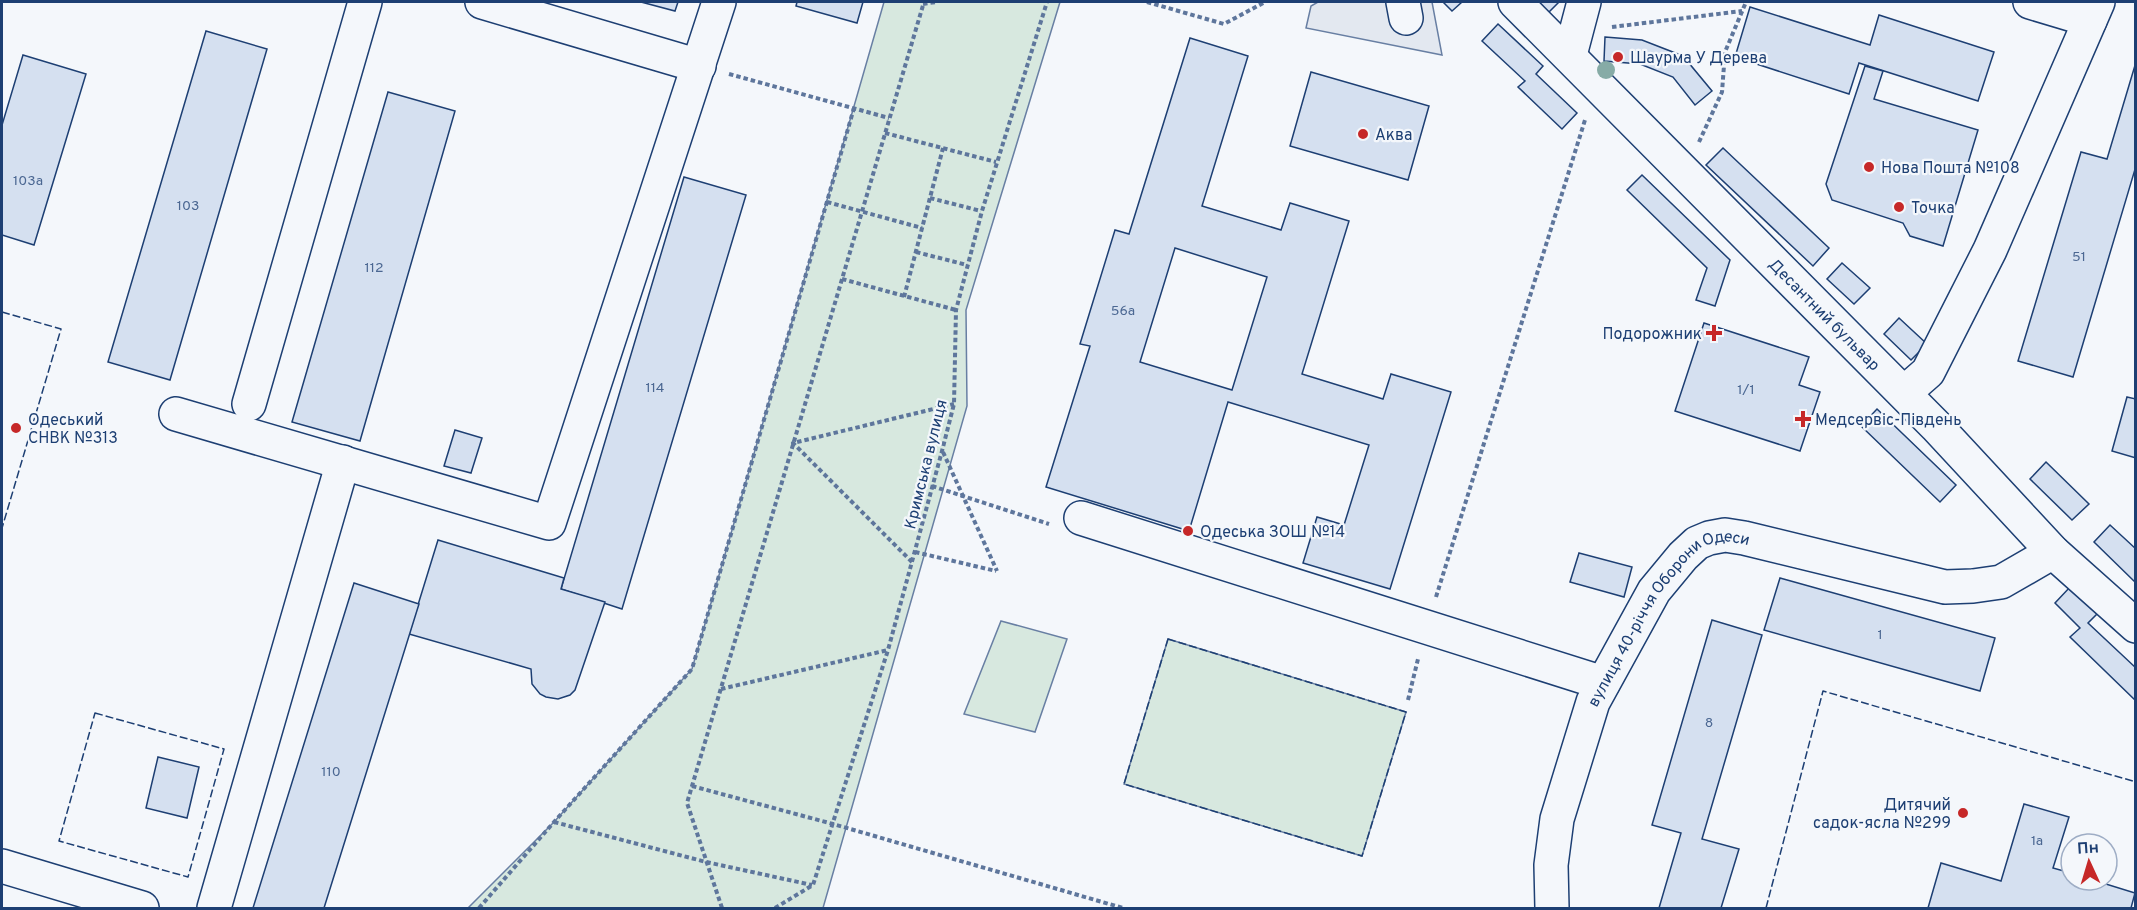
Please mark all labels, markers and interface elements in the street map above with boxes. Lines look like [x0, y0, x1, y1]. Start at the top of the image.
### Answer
place label: Шаурма У Дерева [1630, 49, 1767, 69]
marker: Шаурма У Дерева [1611, 50, 1625, 64]
place label: Аква [1375, 126, 1412, 146]
marker: Аква [1356, 127, 1370, 141]
place label: Нова Пошта №108 [1881, 159, 2020, 179]
marker: Нова Пошта №108 [1862, 160, 1876, 174]
house number: 103а [13, 173, 43, 190]
house number: 103 [177, 198, 199, 215]
place label: Точка [1911, 199, 1955, 219]
marker: Точка [1892, 200, 1906, 214]
house number: 51 [2072, 249, 2086, 266]
street label: Десантний бульвар [1764, 255, 1884, 376]
house number: 112 [364, 260, 384, 277]
house number: 56а [1111, 303, 1135, 320]
place label: Подорожник [1603, 325, 1702, 345]
marker: Подорожник [1707, 326, 1721, 340]
house number: 114 [646, 380, 664, 397]
house number: 1/1 [1737, 382, 1755, 399]
street label: Кримська вулиця [901, 398, 953, 531]
place label: Одеський СНВК №313 [28, 411, 118, 449]
place label: Медсервіс-Південь [1815, 411, 1962, 431]
marker: Медсервіс-Південь [1796, 412, 1810, 426]
marker: Одеський СНВК №313 [9, 421, 23, 435]
place label: Одеська ЗОШ №14 [1200, 523, 1345, 543]
marker: Одеська ЗОШ №14 [1181, 524, 1195, 538]
street label: вулиця 40-річчя Оборони Одеси [1584, 527, 1752, 711]
house number: 1 [1877, 627, 1883, 644]
house number: 8 [1705, 715, 1713, 732]
house number: 110 [321, 764, 341, 781]
place label: Дитячий садок-ясла №299 [1813, 796, 1951, 834]
marker: Дитячий садок-ясла №299 [1956, 806, 1970, 820]
north arrow [2059, 832, 2119, 892]
house number: 1а [2031, 833, 2043, 850]
text: Пн [2077, 838, 2100, 860]

